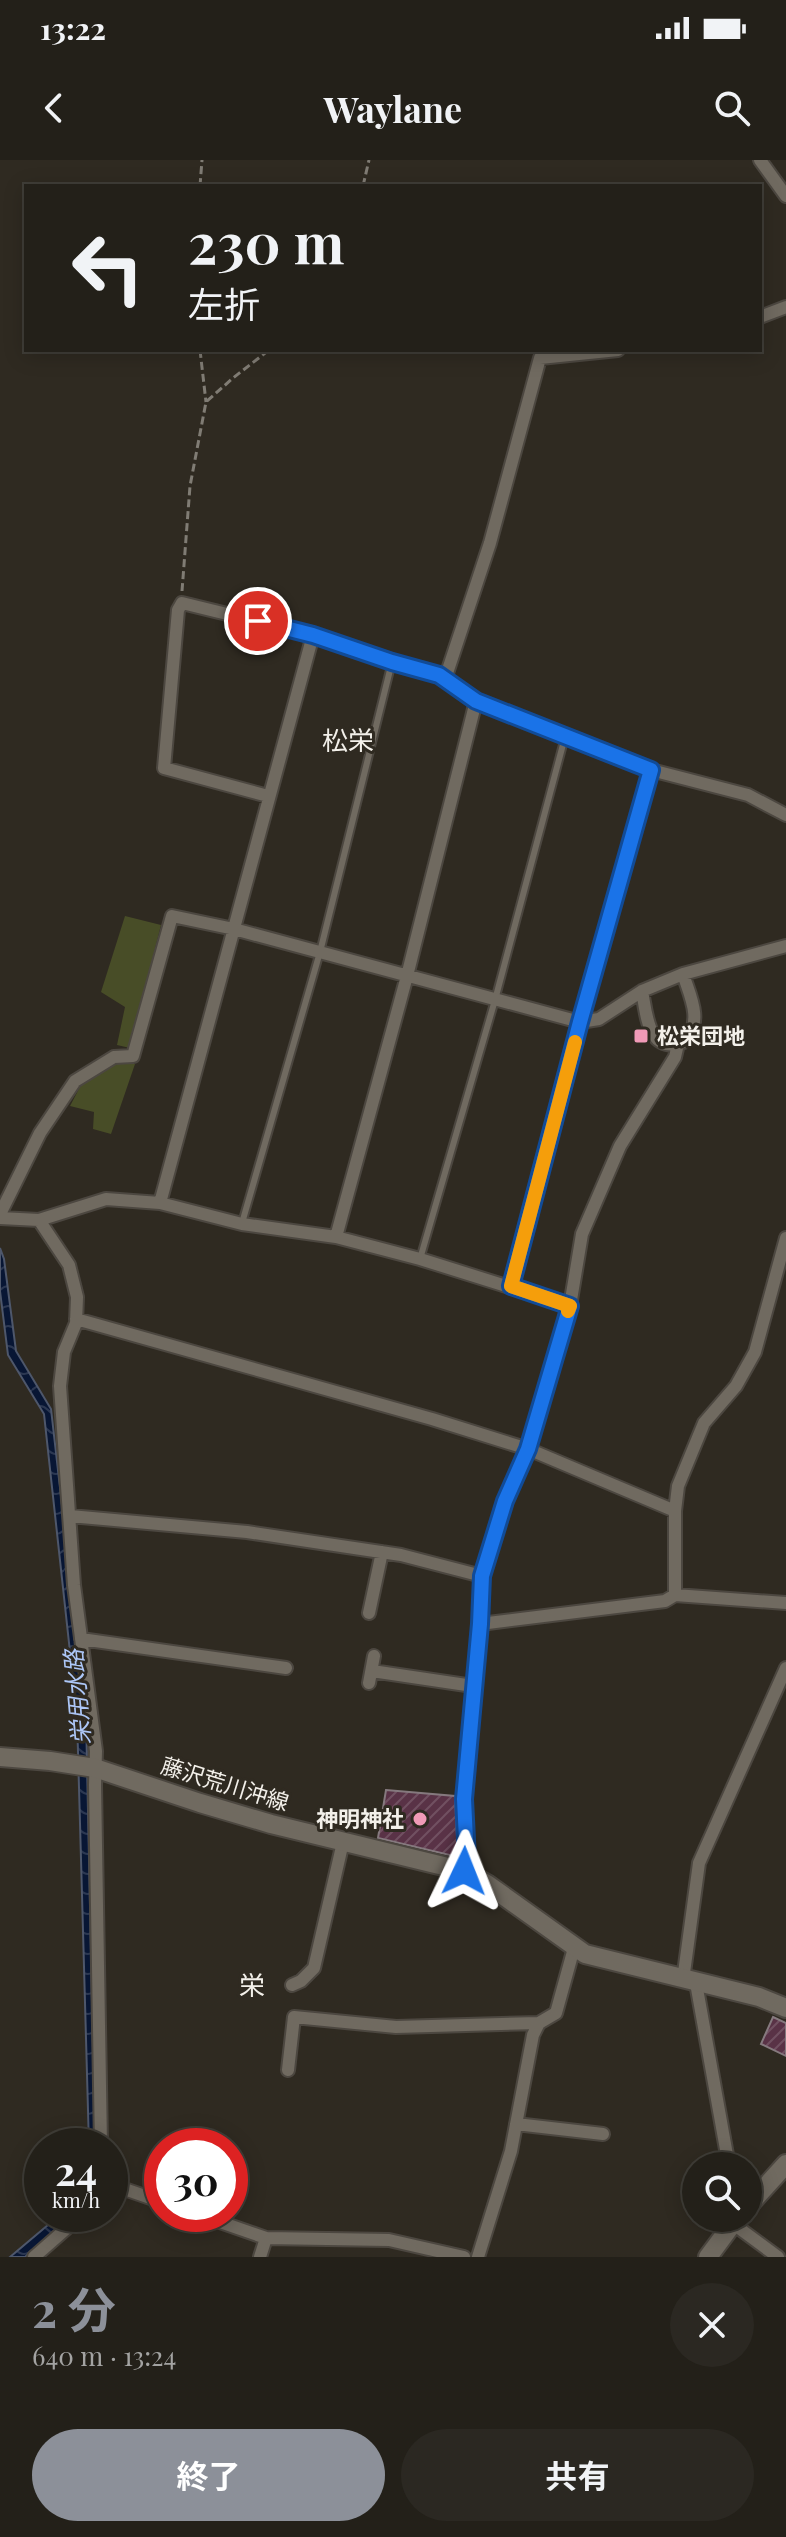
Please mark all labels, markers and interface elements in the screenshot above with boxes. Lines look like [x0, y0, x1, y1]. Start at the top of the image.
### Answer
text: 13:22 [40, 8, 106, 48]
text: Waylane [324, 84, 462, 132]
icon: back [32, 86, 76, 130]
icon: search [710, 86, 754, 130]
text: 230 m [188, 204, 344, 279]
icon: left [56, 216, 160, 320]
text: 左折 [188, 279, 260, 327]
pin [224, 587, 292, 655]
icon: arrive [236, 599, 280, 643]
district label: 松栄 [322, 722, 374, 757]
place label: 松栄団地 [657, 1020, 745, 1050]
marker: 松栄団地 [632, 1027, 650, 1045]
water label: 栄用水路 [56, 1646, 96, 1746]
street label: 藤沢荒川沖線 [158, 1749, 293, 1817]
place label: 神明神社 [316, 1803, 404, 1833]
marker: 神明神社 [411, 1810, 429, 1828]
position arrow [422, 1829, 506, 1913]
district label: 栄 [239, 1967, 265, 2002]
speed limit sign: 30 [144, 2128, 248, 2232]
text: 24 [55, 2143, 97, 2196]
map controls [682, 2152, 762, 2232]
button: search [682, 2152, 762, 2232]
text: km/h [52, 2186, 100, 2213]
text: 2 分 [32, 2276, 116, 2340]
button: close [670, 2283, 754, 2367]
text: 640 m · 13:24 [32, 2338, 176, 2373]
button: 終了 [32, 2429, 385, 2521]
button: 共有 [401, 2429, 754, 2521]

